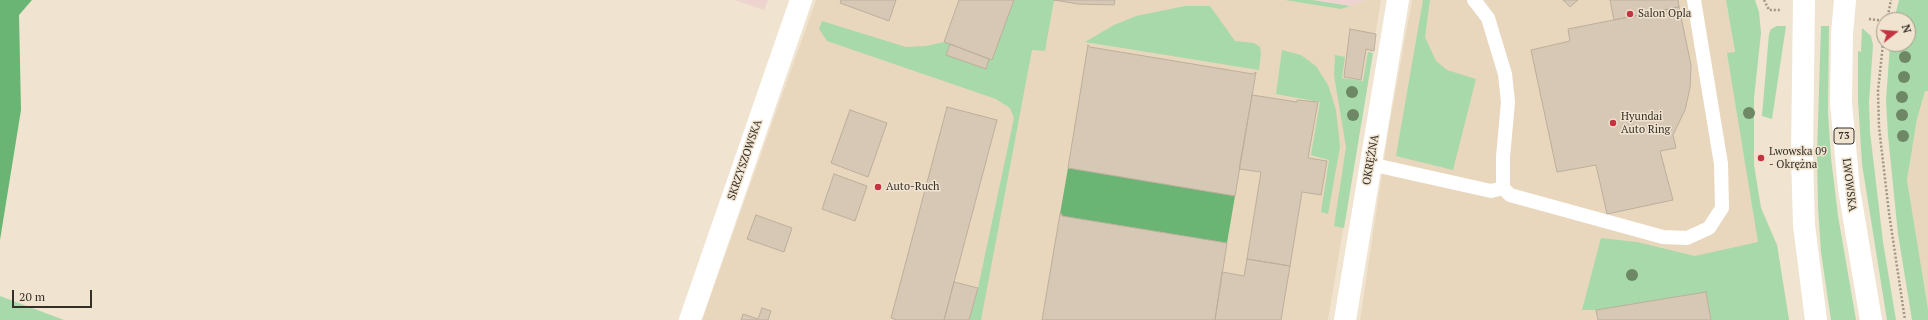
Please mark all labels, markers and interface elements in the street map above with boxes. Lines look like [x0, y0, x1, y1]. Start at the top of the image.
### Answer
place label: Salon Opla [1638, 7, 1691, 21]
marker: Salon Opla [1625, 9, 1635, 19]
north arrow [1876, 12, 1916, 52]
text: N [1899, 23, 1914, 35]
place label: Hyundai Auto Ring [1621, 110, 1670, 136]
street label: SKRZYSZOWSKA [725, 118, 765, 202]
marker: Hyundai Auto Ring [1608, 118, 1618, 128]
road number: 73 [1834, 128, 1854, 144]
street label: OKRĘŻNA [1360, 134, 1382, 186]
place label: Lwowska 09 - Okrężna [1769, 145, 1827, 171]
marker: Lwowska 09 - Okrężna [1756, 153, 1766, 163]
street label: LWOWSKA [1839, 158, 1859, 212]
place label: Auto-Ruch [886, 180, 940, 194]
marker: Auto-Ruch [873, 182, 883, 192]
scale bar [14, 282, 94, 308]
text: 20 m [19, 289, 45, 304]

